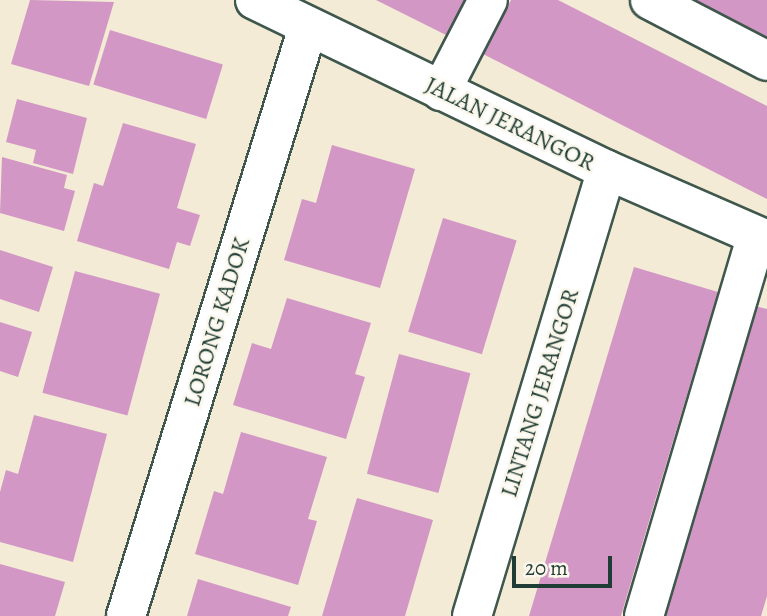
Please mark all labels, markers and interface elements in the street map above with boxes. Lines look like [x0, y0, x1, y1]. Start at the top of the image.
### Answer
street label: JALAN JERANGOR [420, 70, 600, 178]
street label: LORONG KADOK [178, 234, 256, 410]
street label: LINTANG JERANGOR [495, 285, 585, 501]
scale bar [515, 542, 615, 586]
text: 20 m [525, 554, 568, 582]

